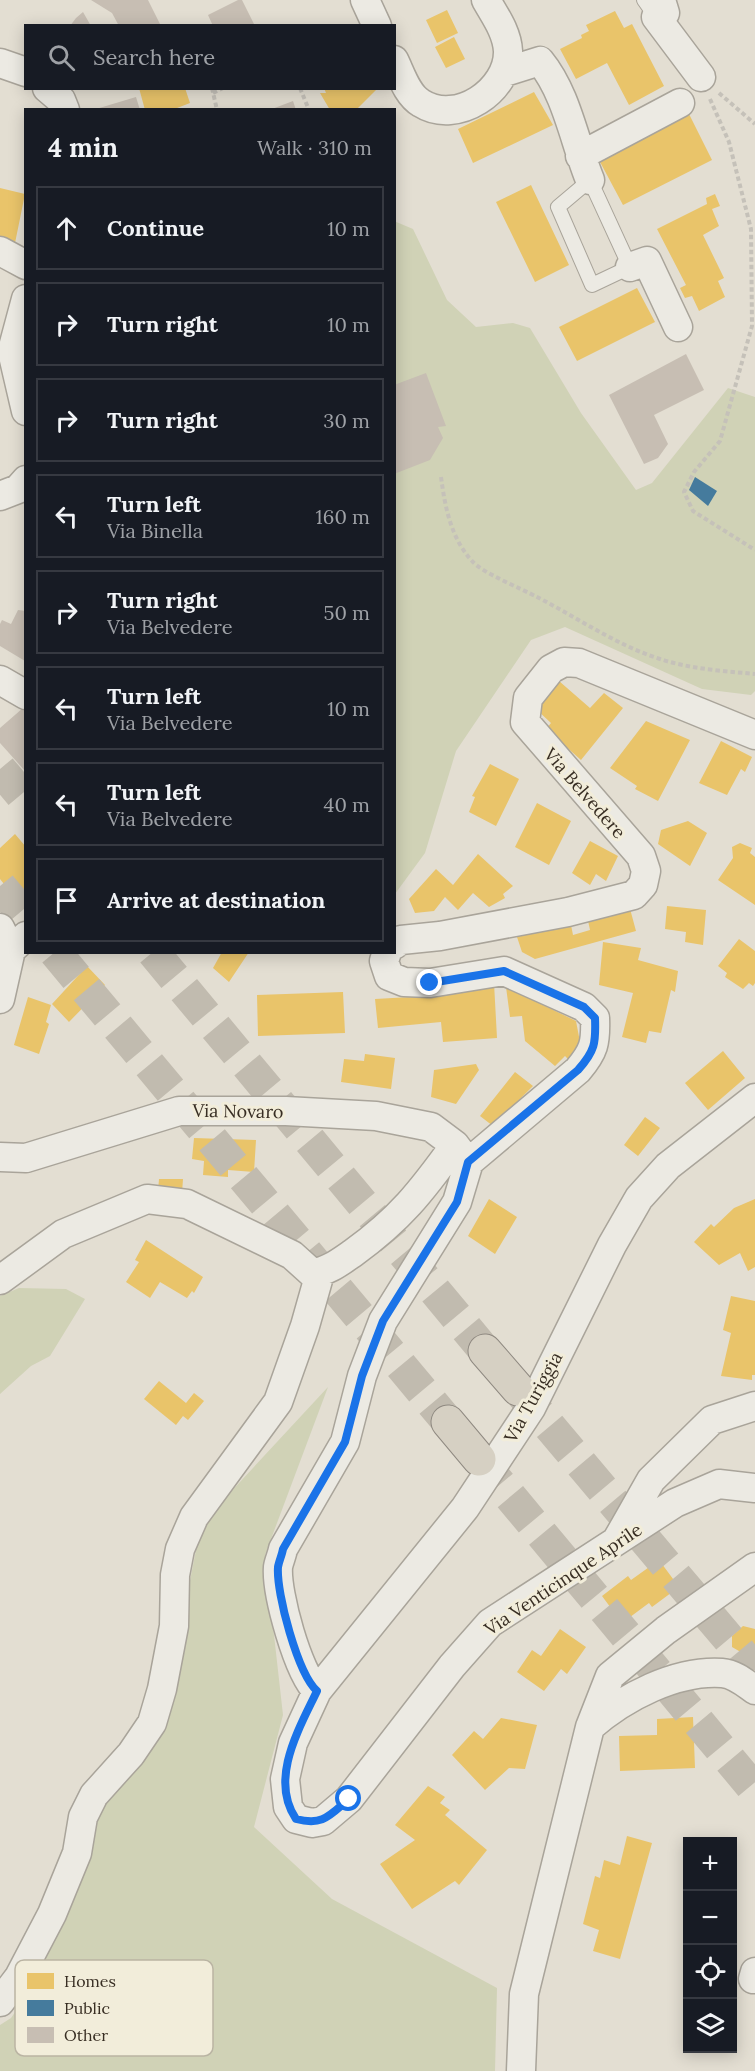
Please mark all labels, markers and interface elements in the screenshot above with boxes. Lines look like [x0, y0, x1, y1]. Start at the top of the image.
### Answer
search box [24, 24, 396, 90]
icon: search [45, 41, 78, 74]
text: Search here [93, 43, 215, 71]
text: 4 min [48, 131, 118, 164]
text: Walk · 310 m [257, 135, 372, 160]
icon: ahead [50, 212, 83, 245]
text: Continue [107, 214, 204, 242]
text: 10 m [327, 216, 370, 241]
icon: right [50, 308, 83, 341]
text: Turn right [107, 310, 218, 338]
text: 10 m [327, 312, 370, 337]
icon: right [50, 404, 83, 437]
text: Turn right [107, 406, 218, 434]
text: 30 m [323, 408, 370, 433]
text: Turn left [107, 490, 201, 518]
icon: left [50, 500, 83, 533]
text: 160 m [316, 504, 370, 529]
text: Via Binella [107, 518, 203, 543]
text: Turn right [107, 586, 218, 614]
icon: right [50, 596, 83, 629]
text: 50 m [324, 600, 370, 625]
text: Via Belvedere [107, 614, 233, 639]
text: Turn left [107, 682, 201, 710]
icon: left [50, 692, 83, 725]
text: 10 m [327, 696, 370, 721]
text: Via Belvedere [107, 710, 233, 735]
street label: Via Belvedere [539, 742, 631, 843]
text: Turn left [107, 778, 201, 806]
icon: left [50, 788, 83, 821]
text: 40 m [324, 792, 370, 817]
text: Via Belvedere [107, 806, 233, 831]
icon: arrive [50, 884, 83, 917]
text: Arrive at destination [107, 886, 325, 914]
route end [416, 969, 442, 995]
street label: Via Novaro [191, 1099, 284, 1123]
street label: Via Turiggia [498, 1348, 567, 1447]
street label: Via Venticinque Aprile [479, 1518, 646, 1641]
route start [335, 1785, 361, 1811]
map controls [683, 1837, 737, 2053]
button: + [683, 1837, 737, 1891]
button: − [683, 1891, 737, 1945]
button: locate [683, 1945, 737, 1999]
legend [15, 1960, 213, 2056]
text: Homes [64, 1971, 116, 1991]
text: Public [64, 1998, 110, 2018]
button: layers [683, 1999, 737, 2053]
text: Other [64, 2025, 108, 2045]

